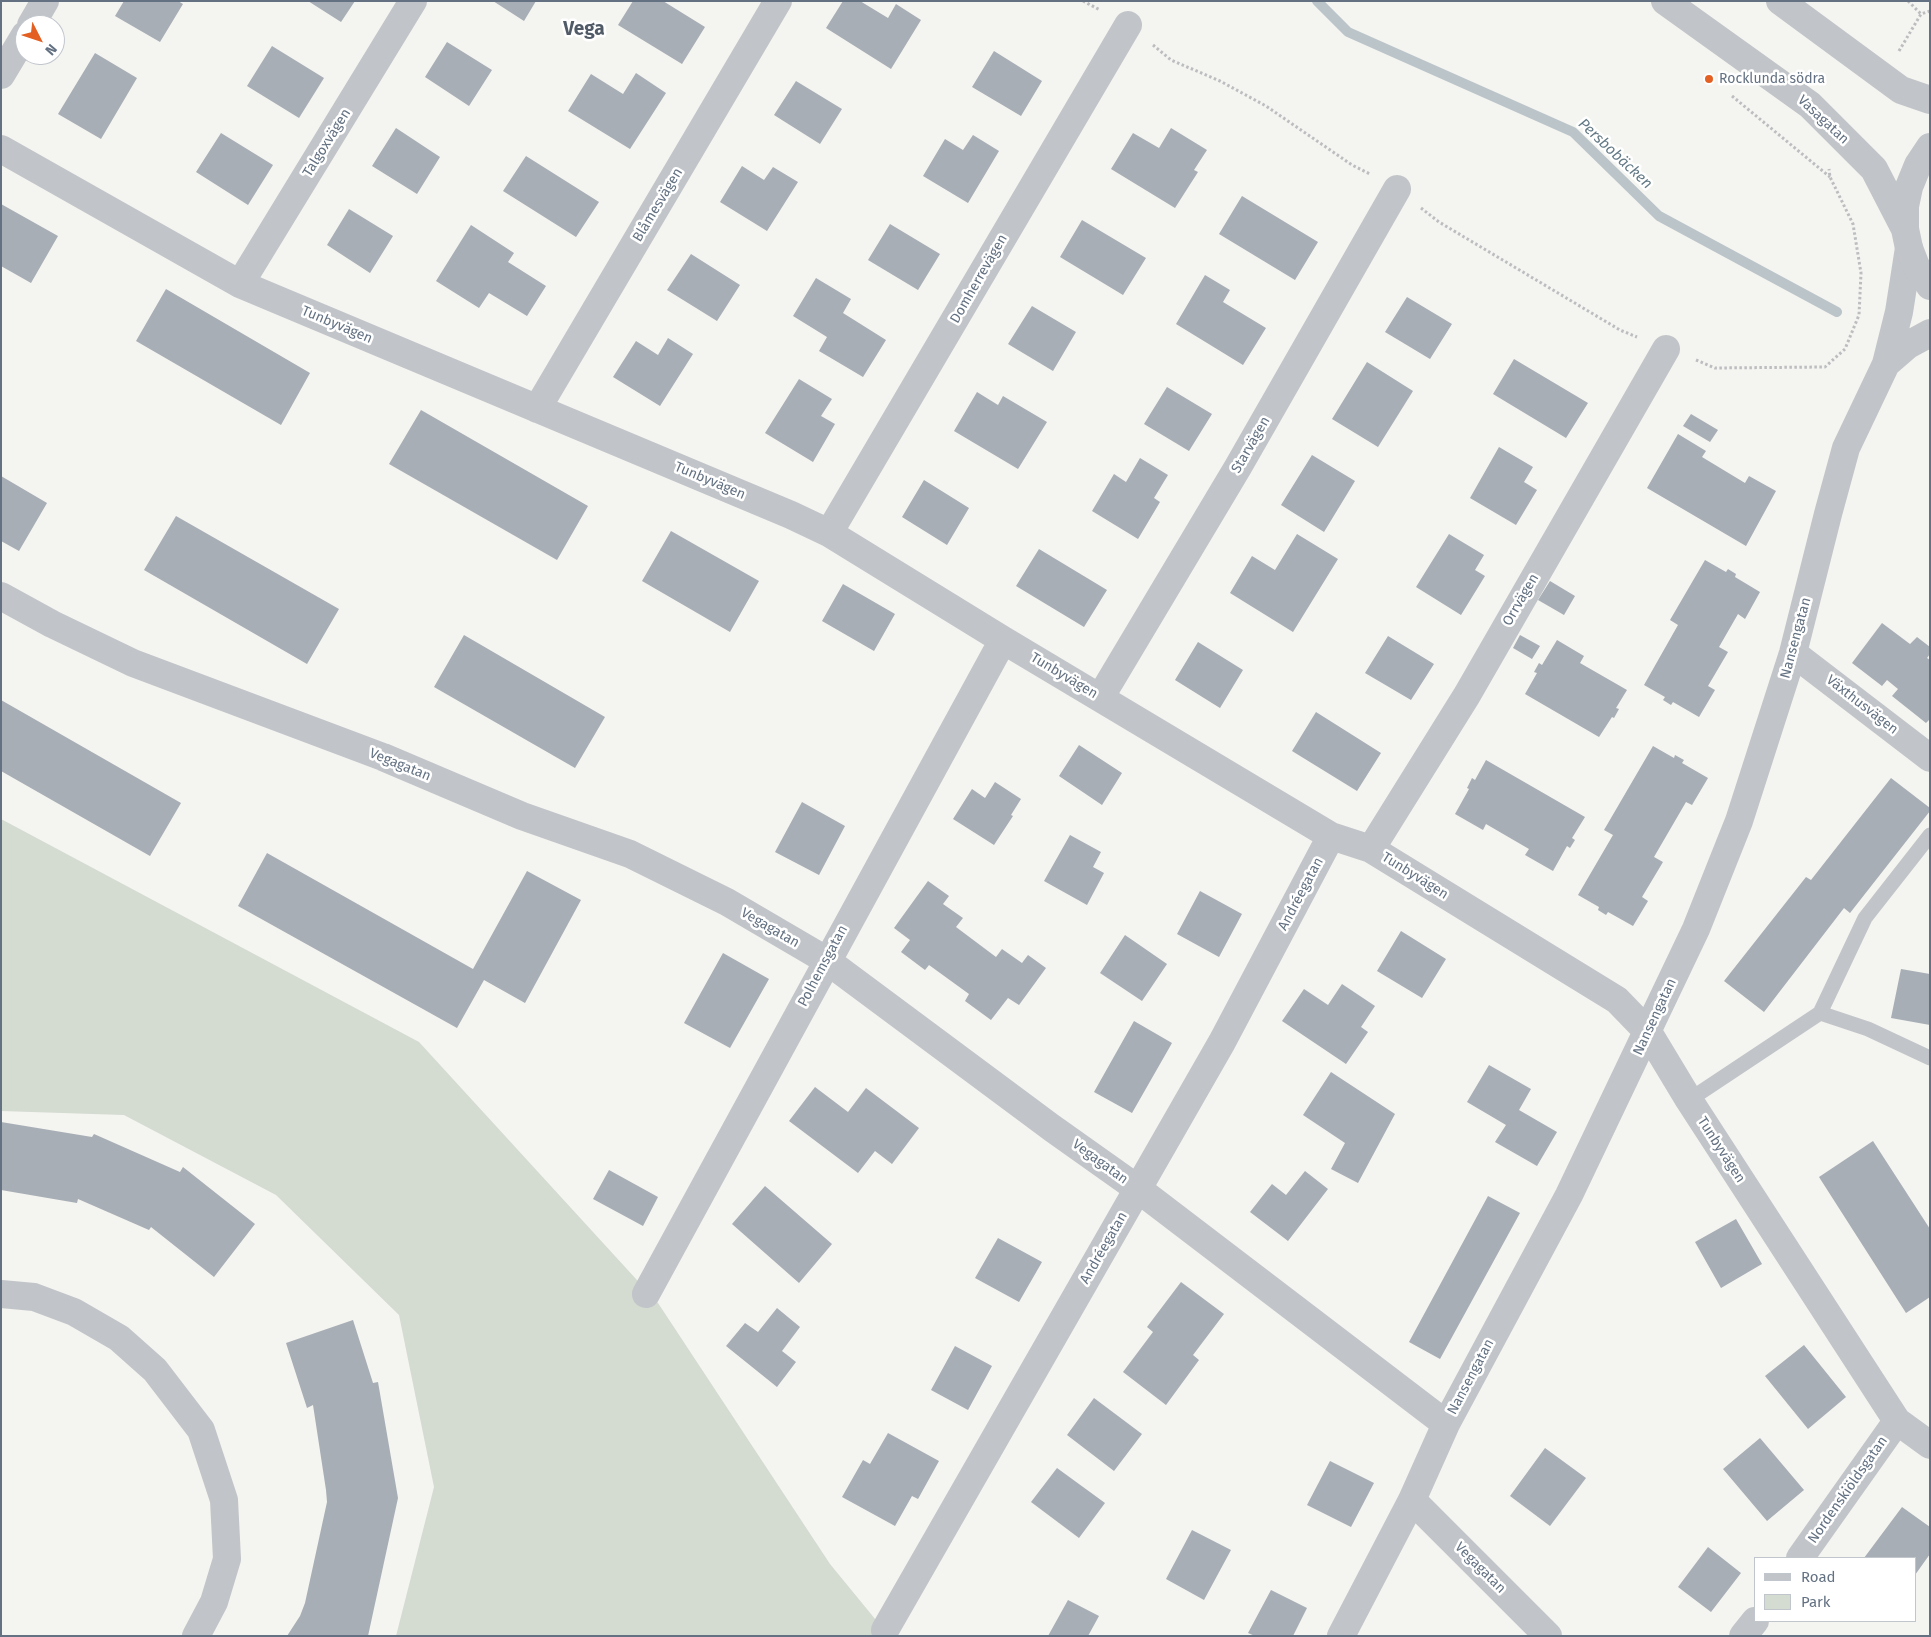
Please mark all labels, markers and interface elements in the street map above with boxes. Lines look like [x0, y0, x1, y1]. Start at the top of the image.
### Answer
north arrow [15, 15, 65, 65]
district label: Vega [563, 19, 605, 41]
text: N [41, 40, 60, 59]
place label: Rocklunda södra [1719, 71, 1825, 87]
marker: Rocklunda södra [1703, 73, 1715, 85]
street label: Vasagatan [1794, 92, 1852, 148]
street label: Talgoxvägen [299, 106, 355, 180]
water label: Persbobäcken [1574, 115, 1656, 193]
street label: Blåmesvägen [629, 165, 687, 245]
street label: Domherrevägen [947, 231, 1011, 327]
street label: Tunbyvägen [299, 303, 375, 347]
street label: Starvägen [1228, 414, 1274, 476]
street label: Tunbyvägen [672, 459, 748, 503]
street label: Orrvägen [1499, 571, 1543, 629]
street label: Nansengatan [1777, 596, 1815, 680]
street label: Tunbyvägen [1027, 649, 1101, 703]
street label: Växthusvägen [1823, 672, 1901, 738]
street label: Vegagatan [367, 745, 433, 785]
street label: Tunbyvägen [1379, 849, 1451, 903]
street label: Andréegatan [1275, 855, 1327, 933]
street label: Vegagatan [738, 904, 802, 952]
street label: Polhemsgatan [795, 922, 851, 1010]
street label: Nansengatan [1630, 976, 1680, 1058]
street label: Tunbyvägen [1693, 1114, 1749, 1186]
street label: Vegagatan [1069, 1136, 1131, 1188]
street label: Andréegatan [1077, 1209, 1131, 1287]
street label: Nansengatan [1444, 1336, 1498, 1418]
street label: Nordenskiöldsgatan [1805, 1433, 1891, 1547]
street label: Vegagatan [1451, 1539, 1509, 1597]
legend [1754, 1557, 1916, 1622]
text: Road [1801, 1568, 1836, 1586]
text: Park [1801, 1593, 1831, 1611]

